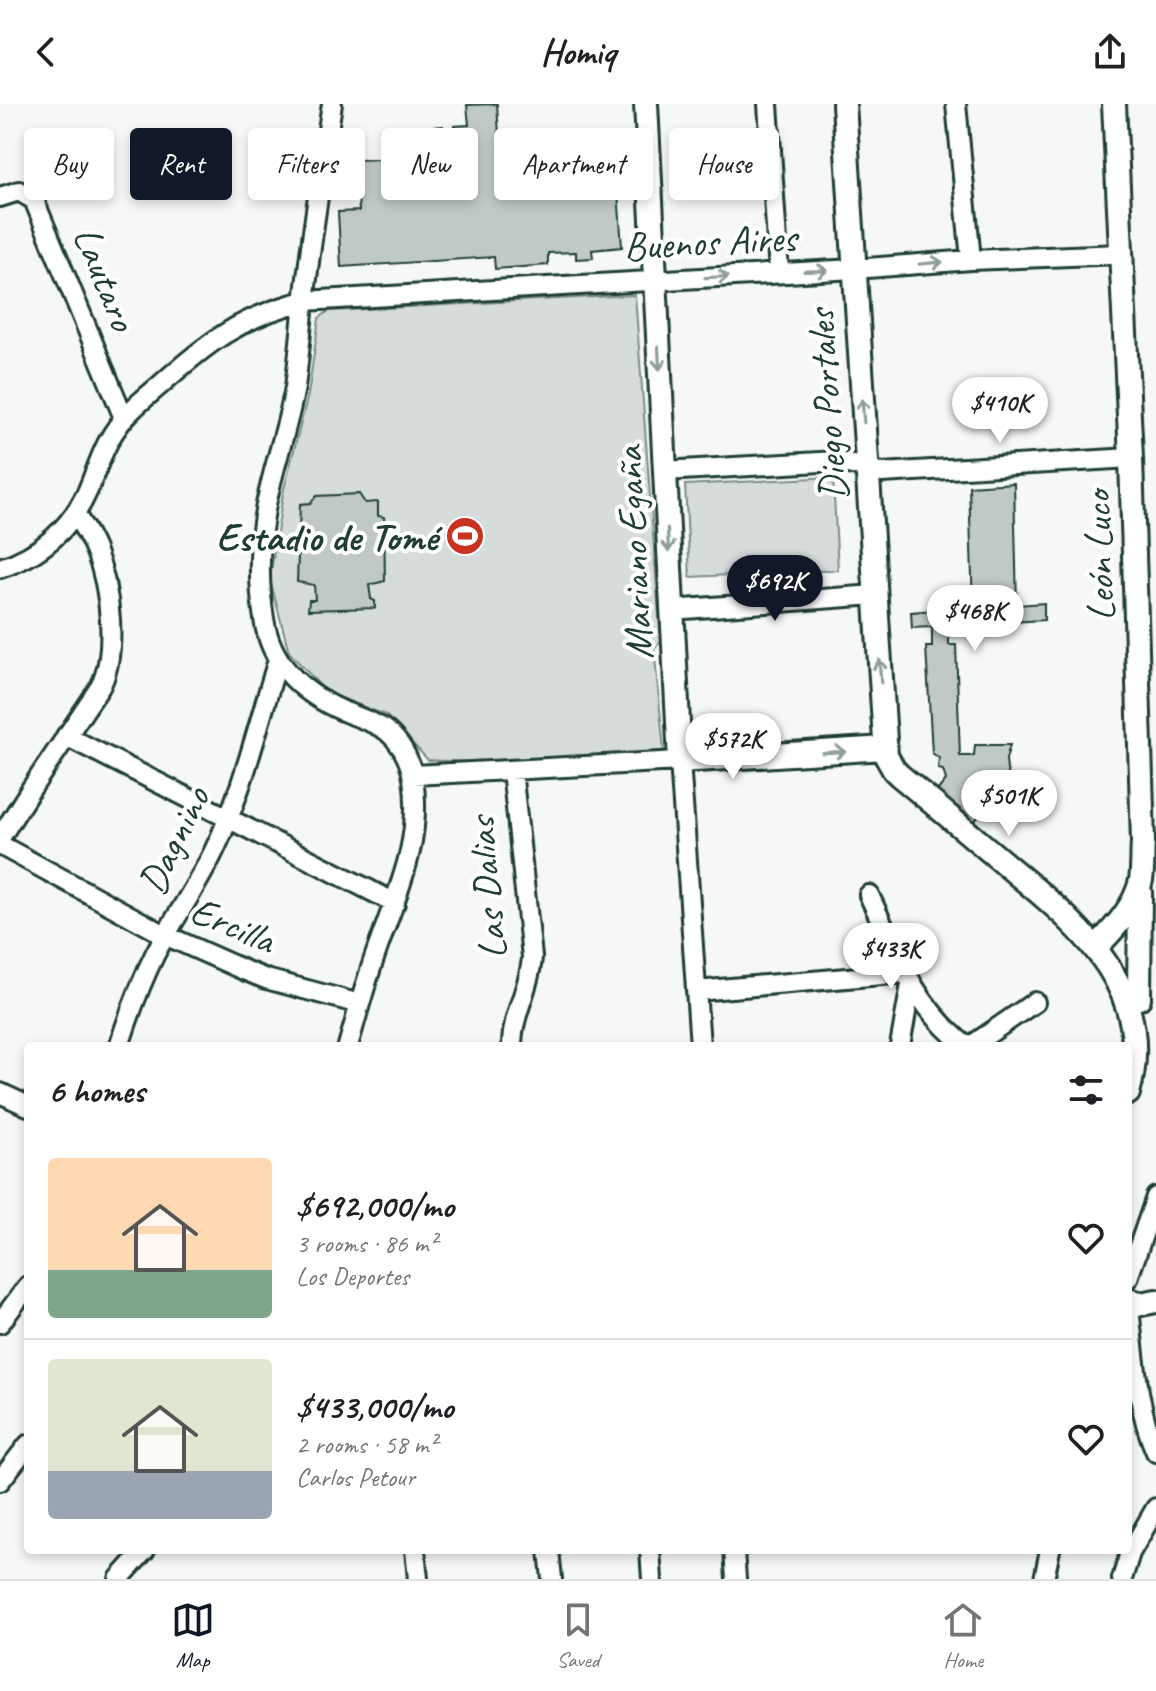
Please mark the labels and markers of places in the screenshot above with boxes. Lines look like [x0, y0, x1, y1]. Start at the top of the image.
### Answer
pin: $410K [944, 377, 1056, 445]
place label: Estadio de Tomé [216, 512, 443, 562]
sports icon: Estadio de Tomé [444, 515, 486, 557]
pin: $692K [719, 555, 831, 623]
pin: $468K [919, 585, 1031, 653]
pin: $572K [677, 713, 789, 781]
pin: $501K [953, 770, 1065, 838]
pin: $433K [835, 923, 947, 991]

